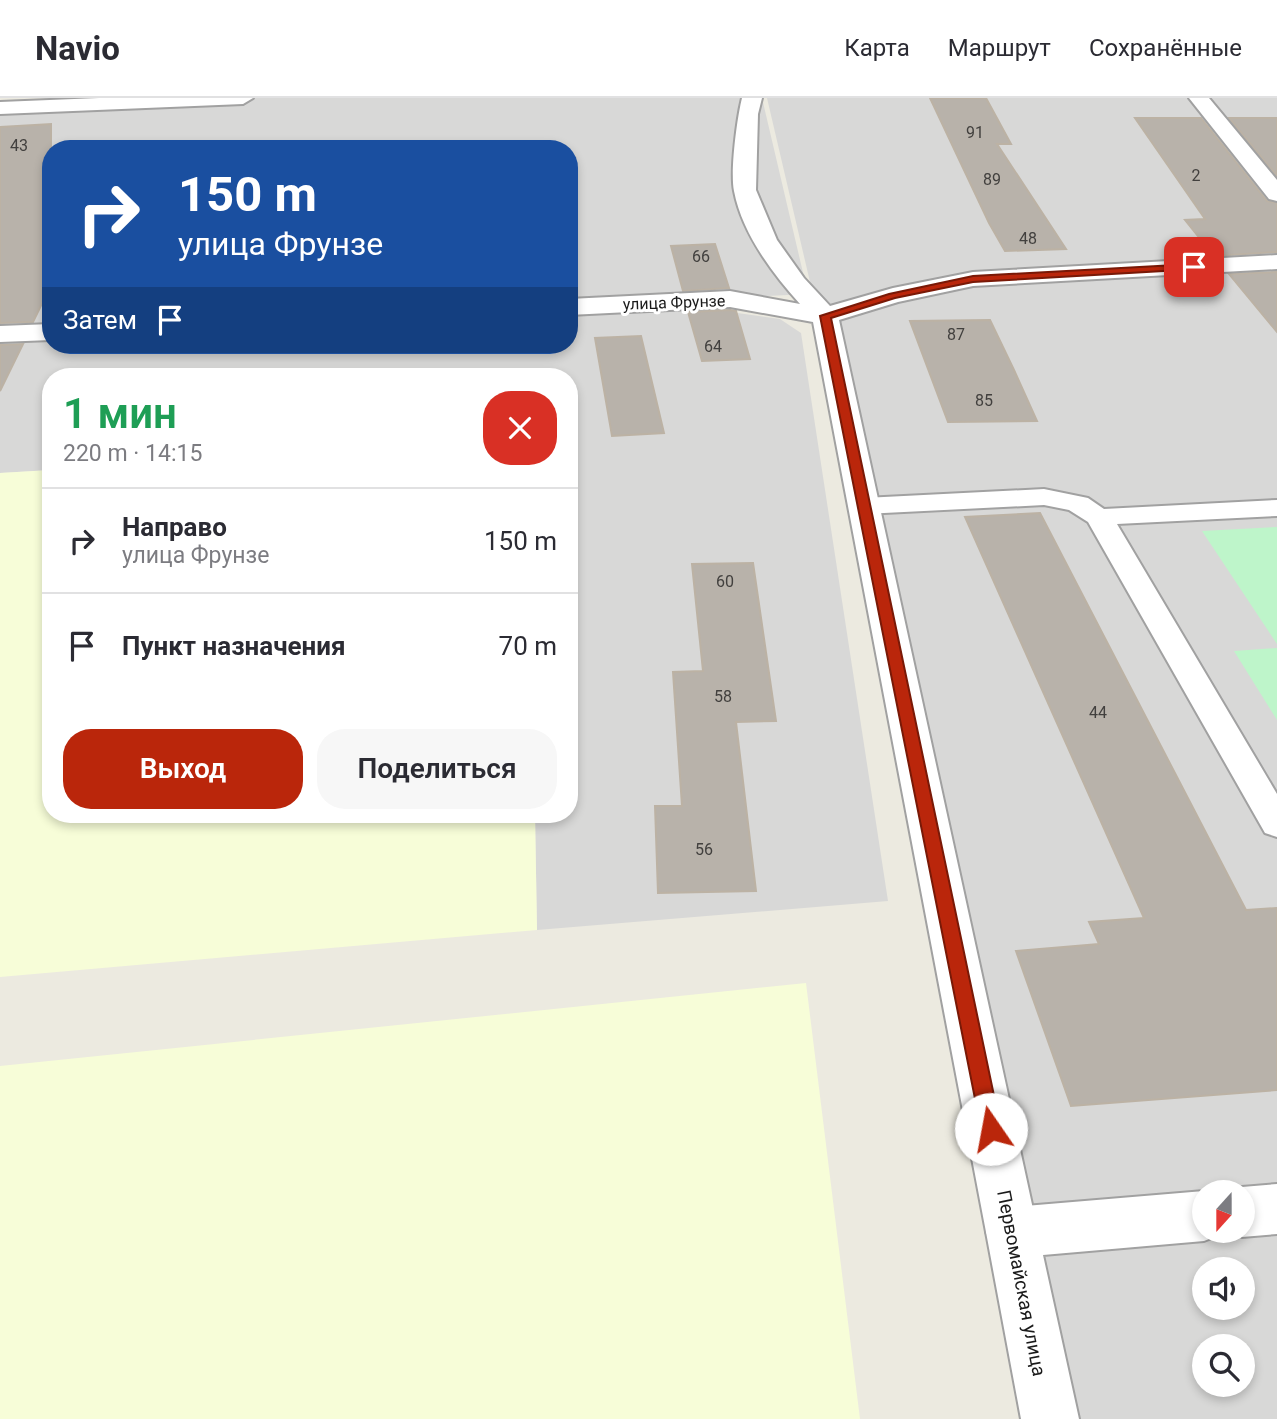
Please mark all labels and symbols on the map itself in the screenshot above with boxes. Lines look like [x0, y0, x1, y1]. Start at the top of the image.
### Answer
house number: 91 [966, 123, 984, 142]
house number: 43 [10, 136, 28, 155]
house number: 2 [1192, 166, 1201, 185]
house number: 89 [983, 170, 1001, 189]
house number: 48 [1019, 229, 1037, 248]
pin [1164, 237, 1224, 297]
house number: 66 [692, 247, 710, 266]
street label: улица Фрунзе [622, 291, 726, 314]
house number: 87 [947, 325, 965, 344]
house number: 64 [704, 337, 722, 356]
house number: 85 [975, 391, 993, 410]
house number: 60 [716, 572, 734, 591]
house number: 58 [714, 687, 732, 706]
house number: 44 [1089, 703, 1107, 722]
house number: 56 [695, 840, 713, 859]
position arrow [954, 1092, 1028, 1166]
north arrow [1192, 1180, 1255, 1242]
street label: Первомайская улица [992, 1188, 1051, 1378]

